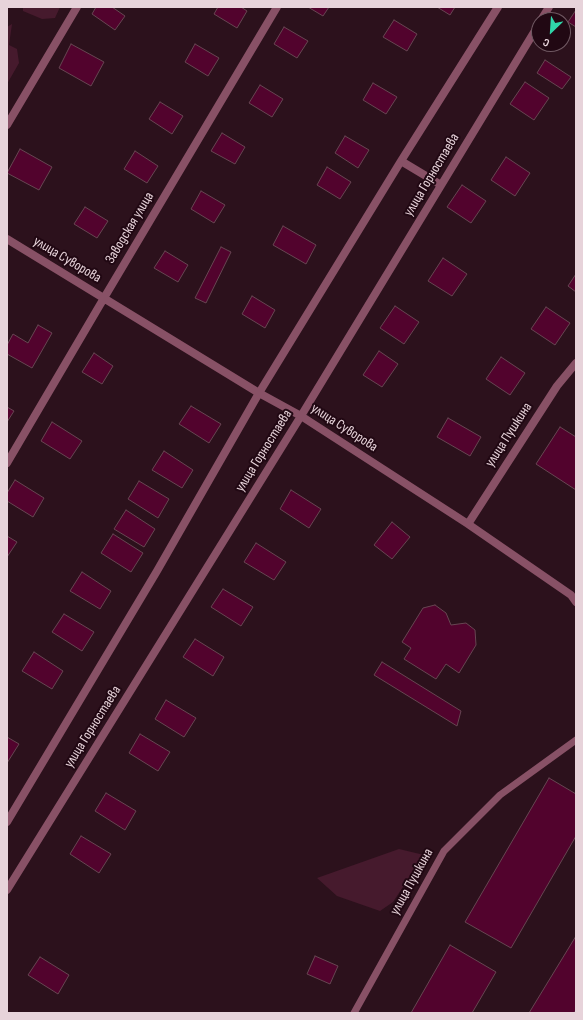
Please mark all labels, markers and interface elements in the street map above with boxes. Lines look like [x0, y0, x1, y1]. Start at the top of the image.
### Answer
north arrow [531, 12, 571, 52]
text: С [541, 35, 551, 50]
street label: улица Горностаева [401, 131, 463, 219]
street label: Заводская улица [102, 189, 158, 267]
street label: улица Суворова [30, 233, 104, 287]
street label: улица Суворова [307, 400, 381, 456]
street label: улица Пушкина [482, 400, 536, 470]
street label: улица Горностаева [232, 407, 296, 495]
street label: улица Горностаева [61, 683, 125, 771]
street label: улица Пушкина [387, 846, 437, 918]

